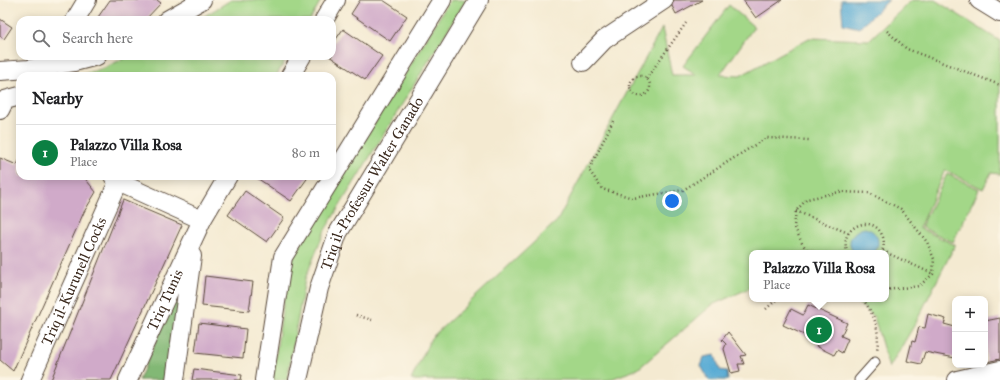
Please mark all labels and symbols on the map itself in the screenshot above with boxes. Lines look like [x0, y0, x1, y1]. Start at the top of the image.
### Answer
street label: Triq il-Professur Walter Ganado [317, 93, 427, 273]
your location [662, 191, 682, 211]
street label: Triq il-Kurunell Cocks [37, 214, 110, 348]
street label: Triq Tunis [143, 266, 187, 334]
pin: 1 [806, 315, 832, 345]

